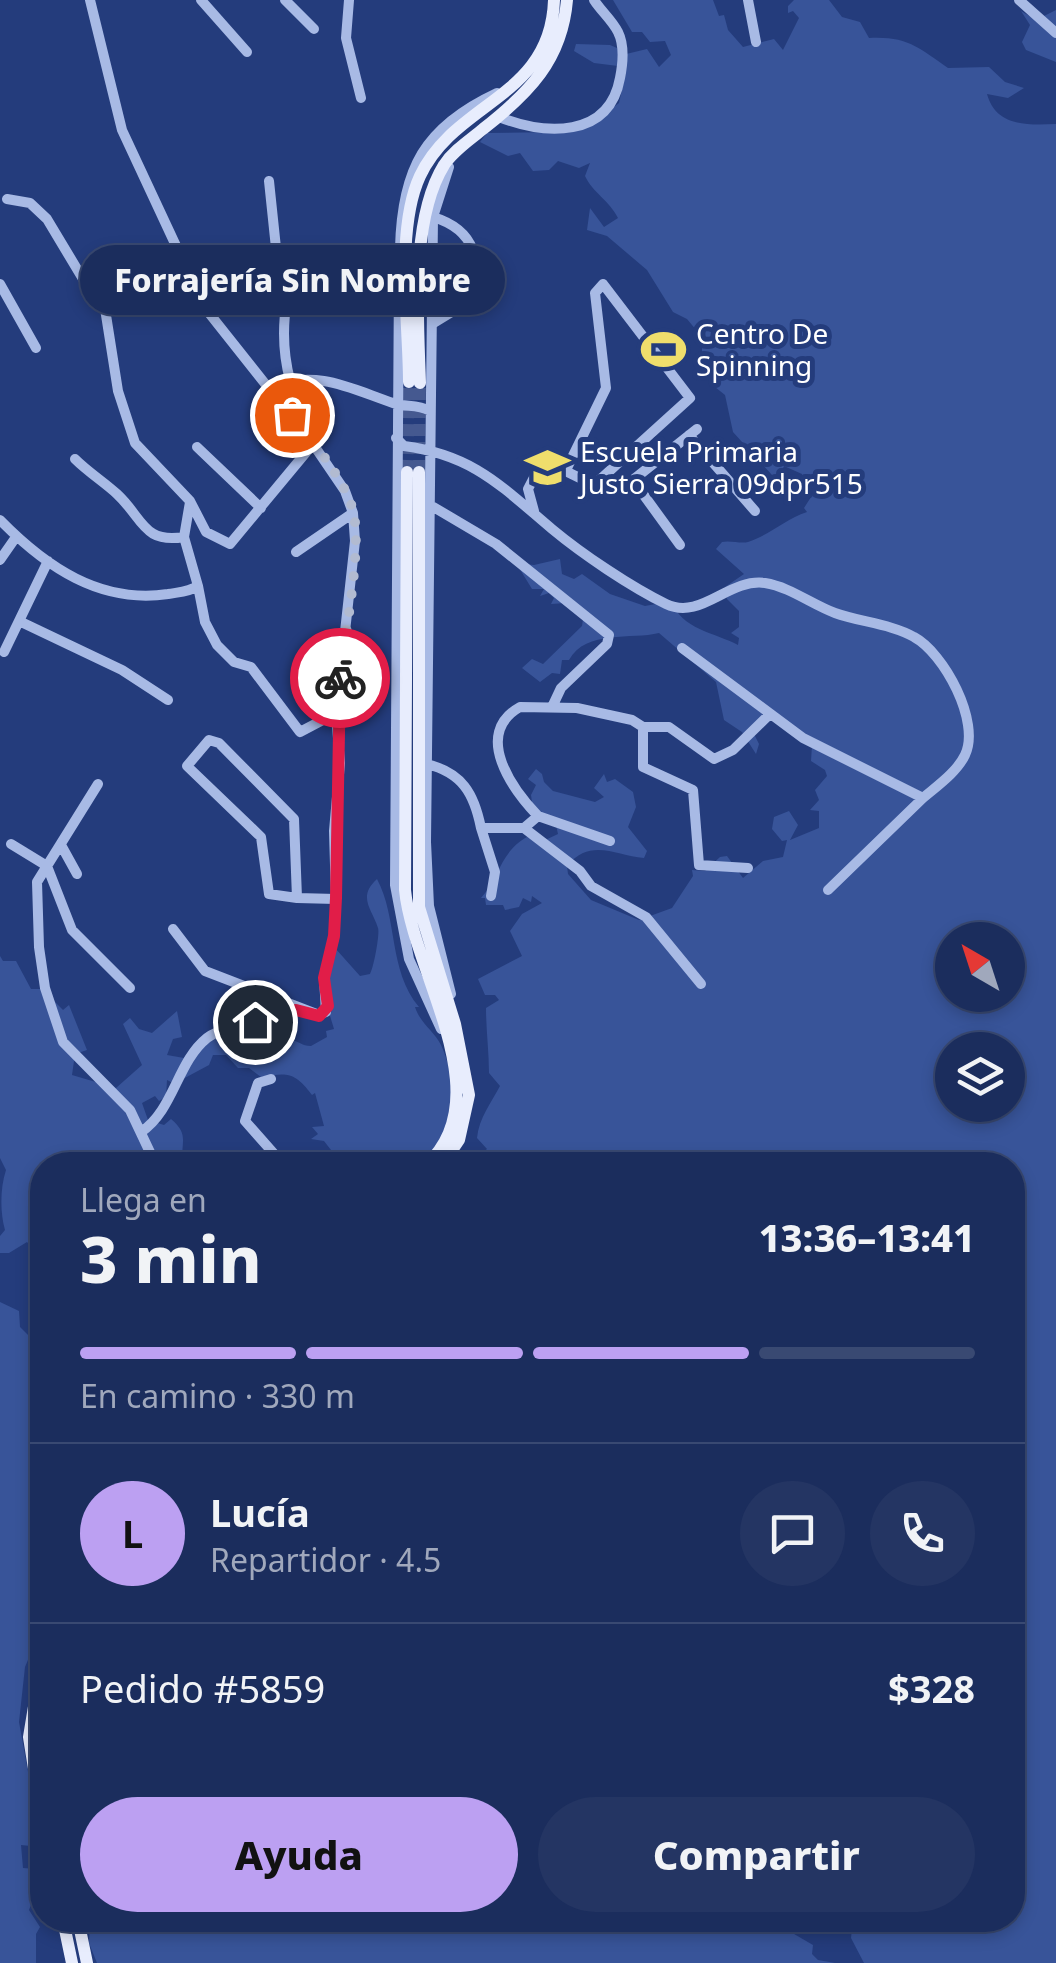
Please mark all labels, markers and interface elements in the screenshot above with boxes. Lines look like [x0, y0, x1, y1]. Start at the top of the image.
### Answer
callout: Forrajería Sin Nombre [80, 245, 504, 315]
text: Forrajería Sin Nombre [114, 258, 471, 301]
place label: Centro De Spinning [696, 314, 828, 384]
sports icon: Centro De Spinning [639, 326, 687, 374]
pin [250, 373, 335, 458]
icon: bag [265, 388, 320, 443]
place label: Escuela Primaria Justo Sierra 09dpr515 [577, 432, 863, 502]
school or university icon: Escuela Primaria Justo Sierra 09dpr515 [523, 444, 571, 492]
courier [290, 628, 390, 728]
icon: bike [313, 651, 368, 706]
north arrow [935, 922, 1025, 1012]
map controls [935, 922, 1025, 1122]
pin [213, 980, 298, 1065]
icon: home [228, 995, 283, 1050]
button: layers [935, 1032, 1025, 1122]
text: Llega en [80, 1178, 207, 1221]
text: 13:36–13:41 [759, 1211, 975, 1263]
text: 3 min [80, 1214, 262, 1302]
text: En camino · 330 m [80, 1374, 355, 1417]
button: chat [740, 1481, 845, 1586]
button: phone [870, 1481, 975, 1586]
text: Lucía [210, 1486, 310, 1538]
text: L [122, 1507, 143, 1559]
text: Repartidor · 4.5 [210, 1538, 441, 1581]
text: Pedido #5859 [80, 1662, 325, 1714]
text: $328 [888, 1662, 975, 1714]
button: Ayuda [80, 1797, 518, 1912]
button: Compartir [538, 1797, 975, 1912]

